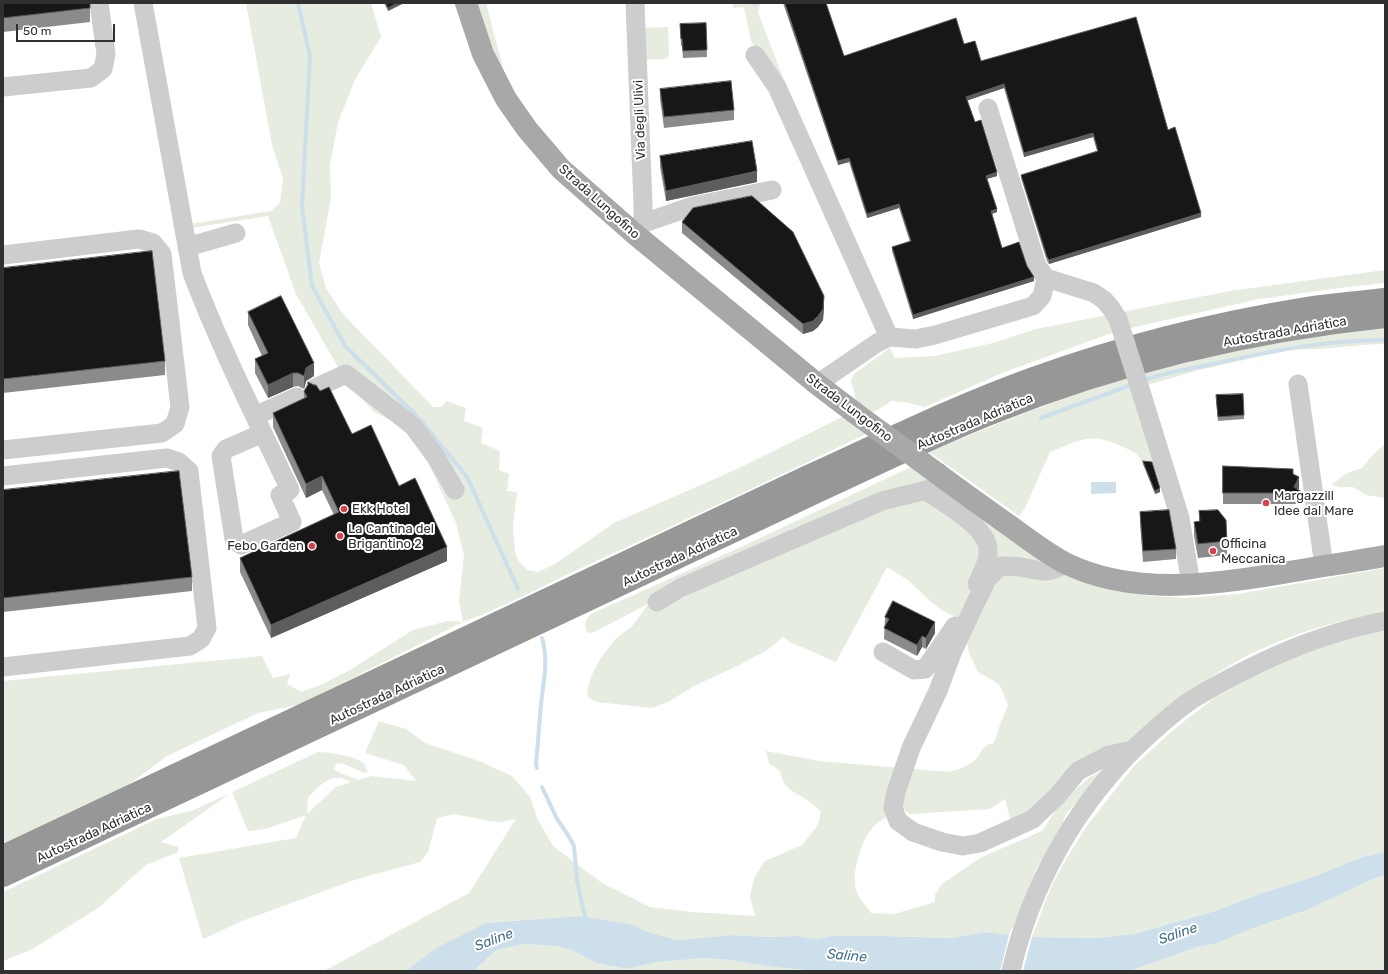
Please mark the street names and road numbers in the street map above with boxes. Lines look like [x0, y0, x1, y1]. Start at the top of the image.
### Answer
street label: Via degli Ulivi [631, 80, 649, 160]
street label: Strada Lungofino [555, 162, 643, 242]
street label: Autostrada Adriatica [1222, 313, 1348, 351]
street label: Strada Lungofino [803, 371, 895, 445]
street label: Autostrada Adriatica [914, 390, 1036, 454]
street label: Autostrada Adriatica [620, 524, 740, 590]
street label: Autostrada Adriatica [327, 662, 447, 728]
street label: Autostrada Adriatica [34, 800, 154, 866]

